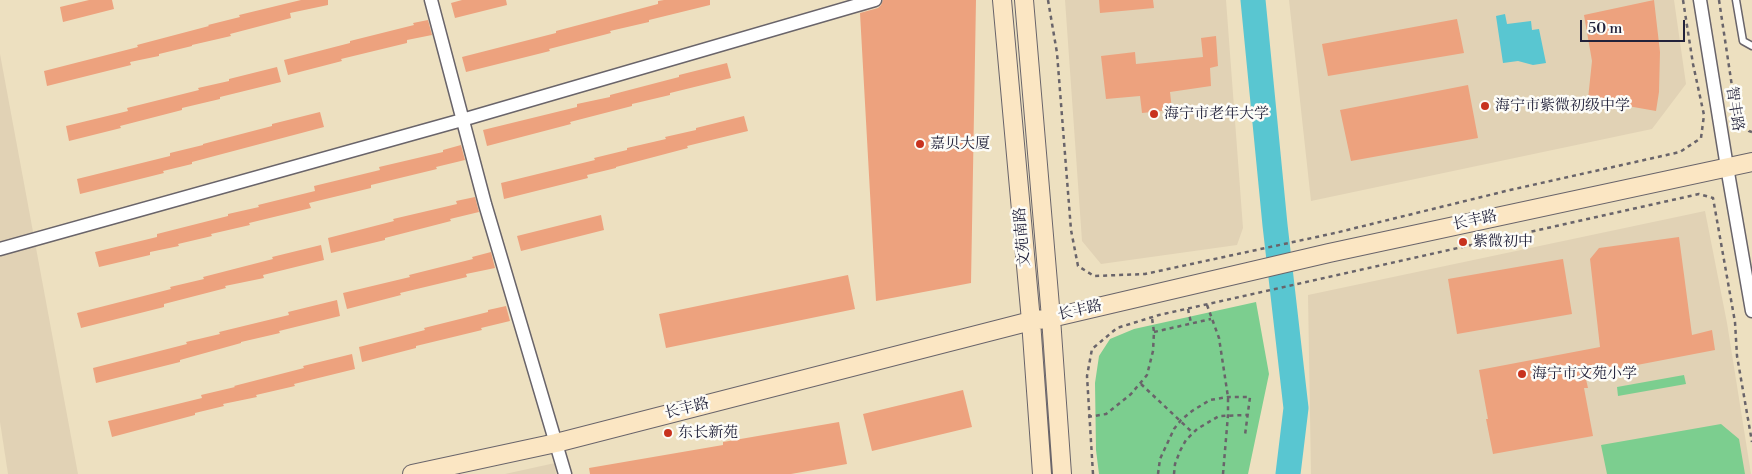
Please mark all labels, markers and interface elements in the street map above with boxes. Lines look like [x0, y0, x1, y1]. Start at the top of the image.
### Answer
scale bar [1582, 10, 1687, 42]
text: 50 m [1588, 19, 1622, 38]
street label: 智丰路 [1722, 85, 1746, 133]
place label: 海宁市紫微初级中学 [1495, 97, 1630, 115]
marker: 海宁市紫微初级中学 [1479, 100, 1491, 112]
place label: 海宁市老年大学 [1164, 105, 1269, 123]
marker: 海宁市老年大学 [1148, 108, 1160, 120]
place label: 嘉贝大厦 [930, 135, 990, 153]
marker: 嘉贝大厦 [914, 138, 926, 150]
street label: 文苑南路 [1011, 206, 1035, 268]
street label: 长丰路 [1451, 208, 1499, 234]
place label: 紫微初中 [1473, 233, 1533, 251]
marker: 紫微初中 [1457, 236, 1469, 248]
street label: 长丰路 [1056, 297, 1104, 325]
place label: 海宁市文苑小学 [1532, 365, 1637, 383]
marker: 海宁市文苑小学 [1516, 368, 1528, 380]
street label: 长丰路 [663, 395, 711, 423]
place label: 东长新苑 [678, 424, 738, 442]
marker: 东长新苑 [662, 427, 674, 439]

